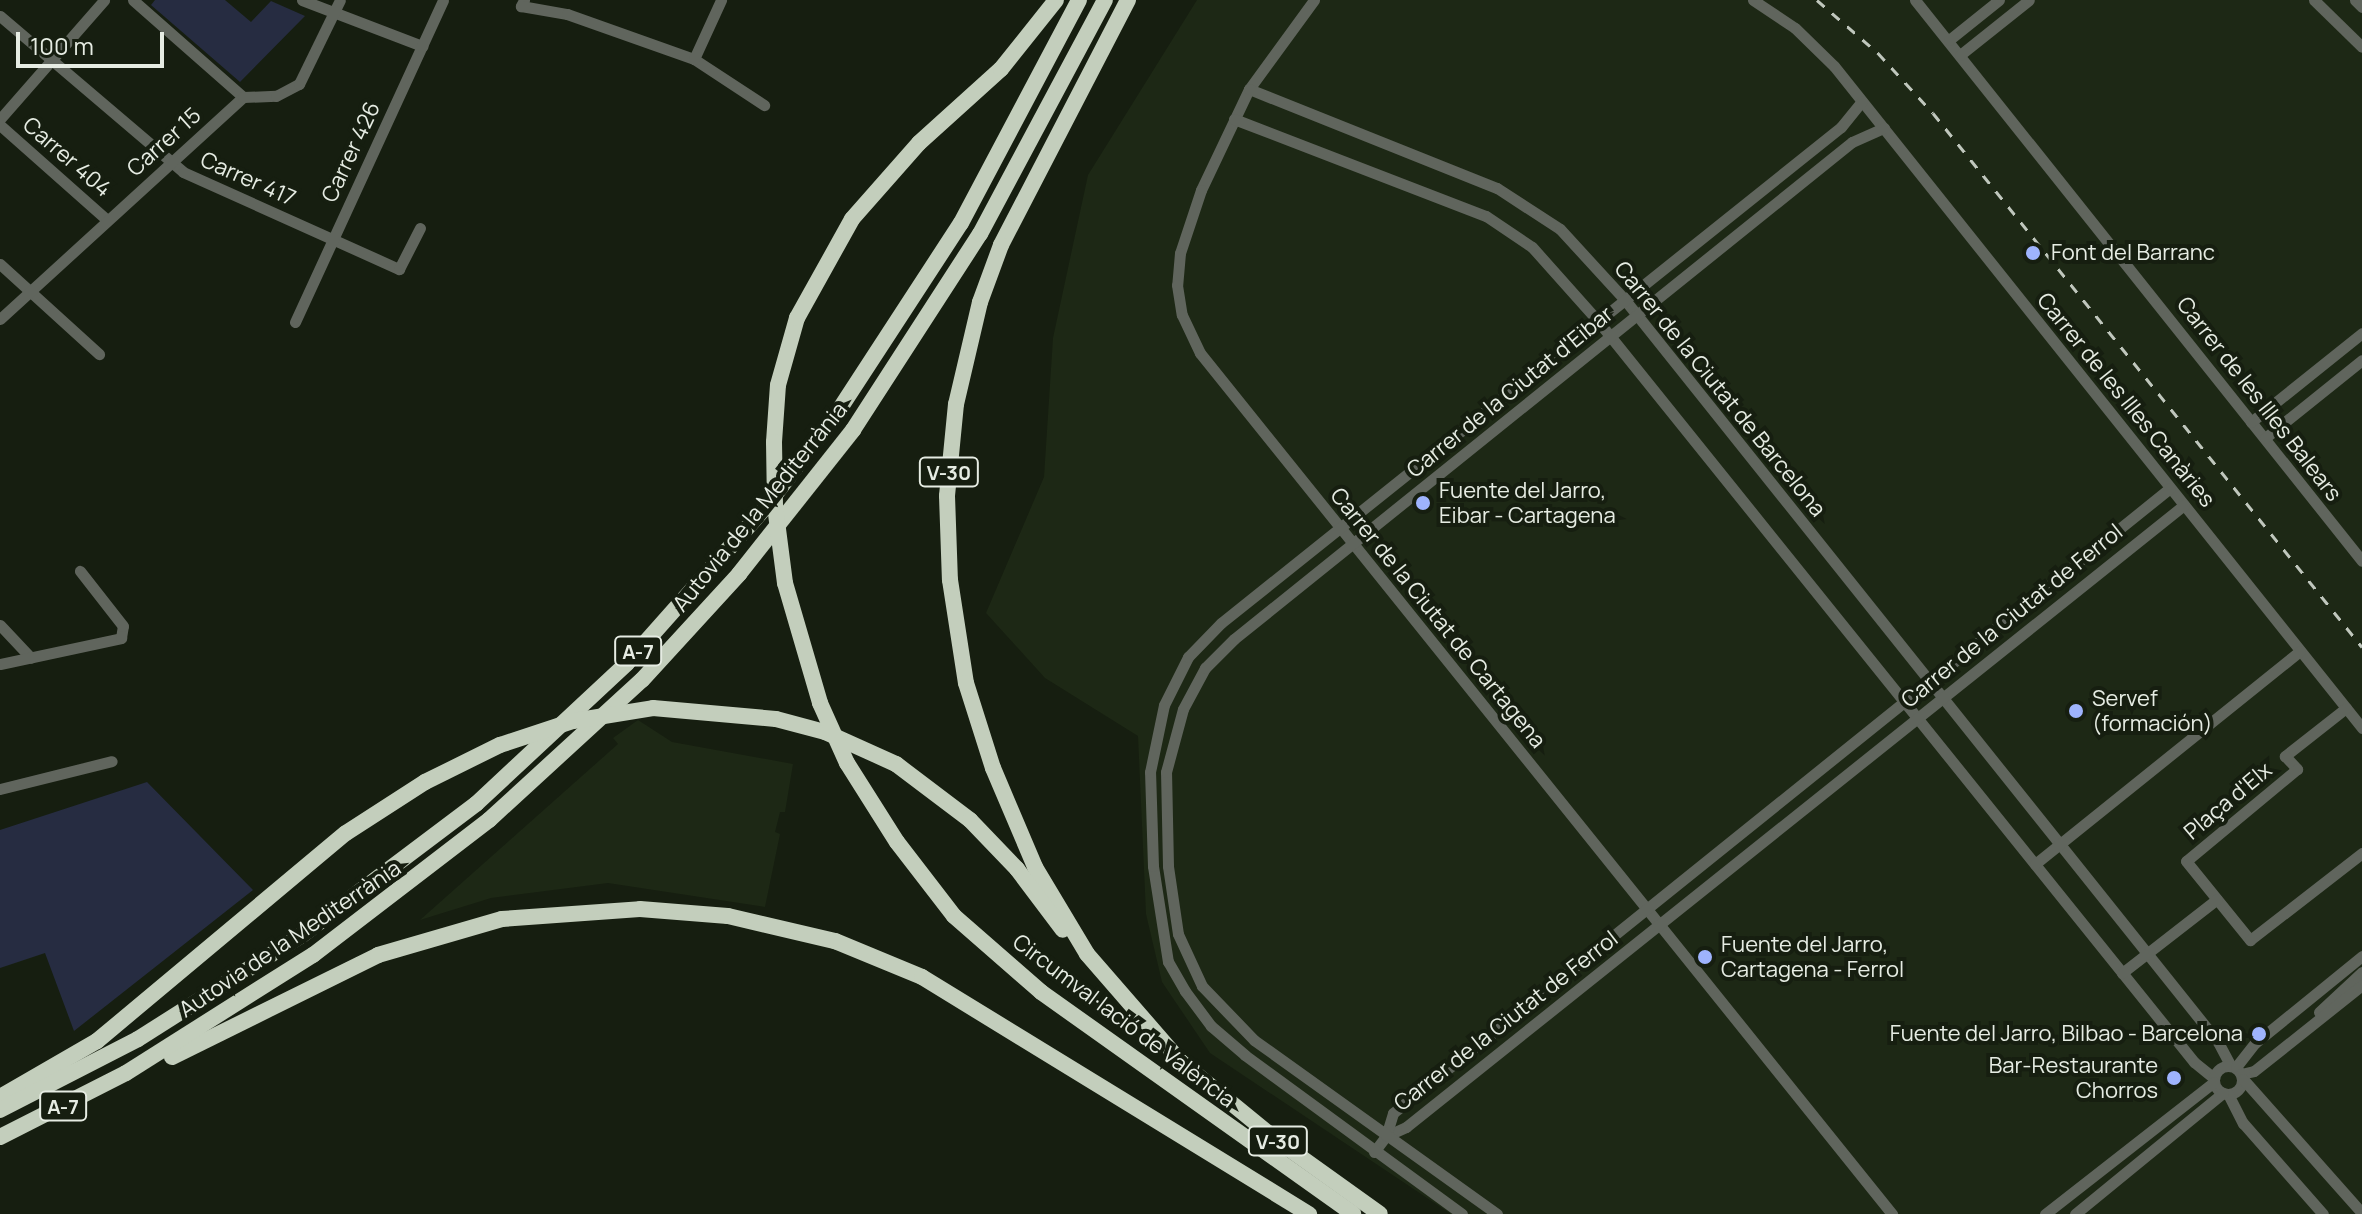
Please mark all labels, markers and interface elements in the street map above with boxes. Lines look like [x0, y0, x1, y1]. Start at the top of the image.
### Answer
scale bar [20, 16, 168, 66]
text: 100 m [30, 29, 94, 62]
street label: Carrer 426 [316, 98, 386, 206]
street label: Carrer 15 [122, 102, 206, 182]
street label: Carrer 404 [18, 112, 116, 202]
street label: Carrer 417 [196, 146, 300, 212]
place label: Font del Barranc [2051, 240, 2215, 266]
marker: Font del Barranc [2022, 242, 2044, 264]
street label: Carrer de la Ciutat de Barcelona [1609, 256, 1831, 522]
street label: Carrer de les Illes Canàries [2031, 288, 2221, 512]
street label: Carrer de les Illes Balears [2171, 292, 2347, 506]
street label: Carrer de la Ciutat d'Eibar [1402, 301, 1618, 483]
street label: Autovia de la Mediterrània [667, 397, 853, 617]
road number: V-30 [917, 456, 981, 488]
place label: Fuente del Jarro, Eibar - Cartagena [1439, 477, 1616, 528]
street label: Carrer de la Ciutat de Cartagena [1325, 483, 1551, 753]
marker: Fuente del Jarro, Eibar - Cartagena [1414, 494, 1432, 512]
street label: Carrer de la Ciutat de Ferrol [1896, 519, 2128, 713]
road number: A-7 [614, 635, 662, 667]
place label: Servef (formación) [2092, 685, 2213, 736]
marker: Servef (formación) [2067, 702, 2085, 720]
street label: Plaça d'Elx [2179, 757, 2277, 845]
street label: Autovia de la Mediterrània [174, 855, 406, 1023]
street label: Carrer de la Ciutat de Ferrol [1389, 925, 1623, 1117]
street label: Circumval·lació de València [1008, 929, 1240, 1113]
place label: Fuente del Jarro, Cartagena - Ferrol [1721, 931, 1904, 982]
marker: Fuente del Jarro, Cartagena - Ferrol [1696, 948, 1714, 966]
place label: Fuente del Jarro, Bilbao - Barcelona [1890, 1021, 2243, 1047]
marker: Fuente del Jarro, Bilbao - Barcelona [2250, 1025, 2268, 1043]
place label: Bar-Restaurante Chorros [1989, 1052, 2158, 1104]
marker: Bar-Restaurante Chorros [2165, 1069, 2183, 1087]
road number: A-7 [39, 1090, 87, 1122]
road number: V-30 [1246, 1125, 1310, 1157]

